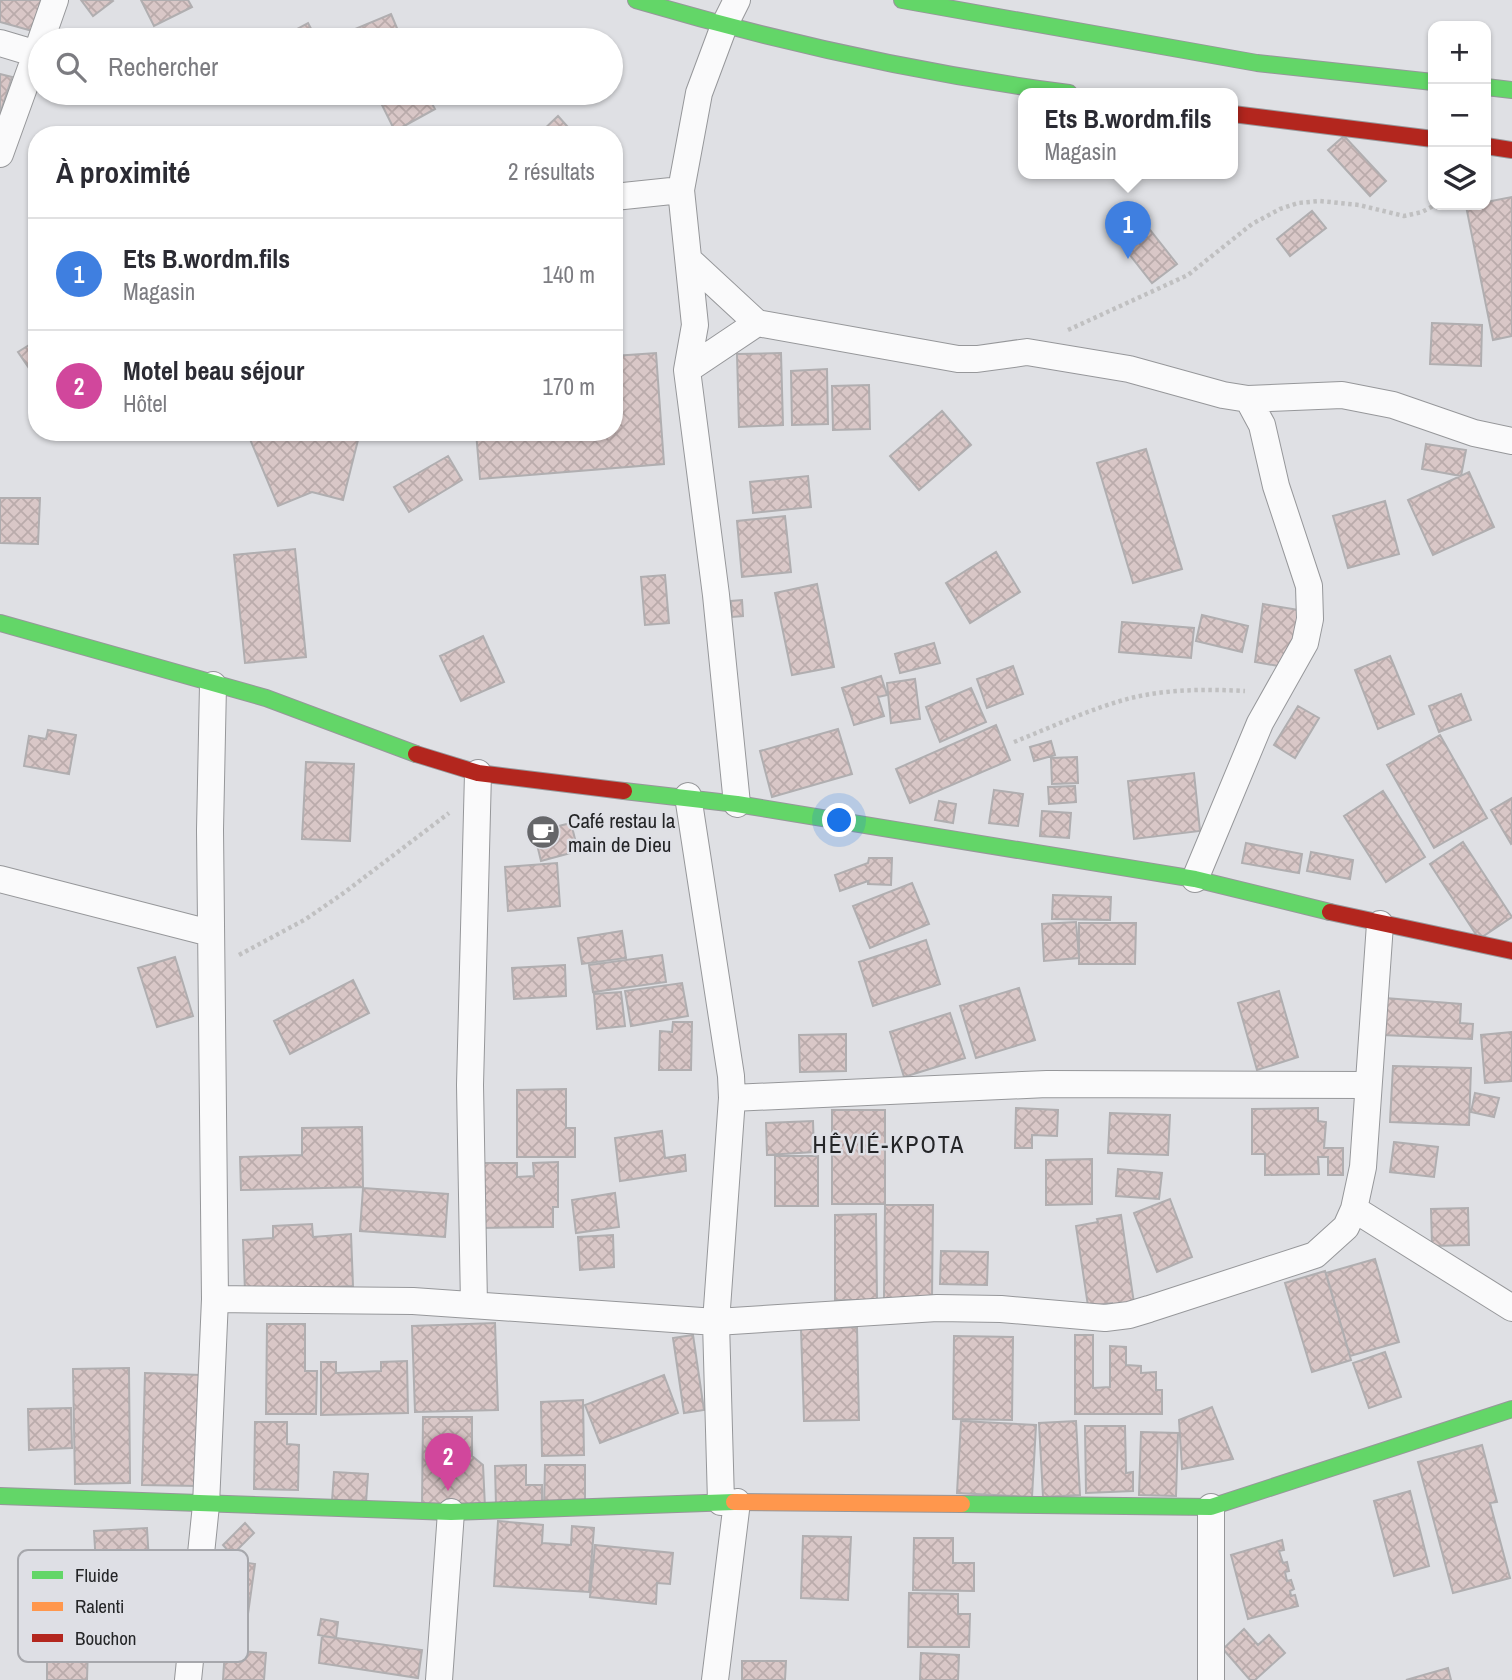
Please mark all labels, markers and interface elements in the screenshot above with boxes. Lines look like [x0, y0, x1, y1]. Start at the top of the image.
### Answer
map controls [1428, 21, 1491, 210]
button: + [1428, 21, 1491, 84]
search box [28, 28, 623, 105]
icon: search [52, 48, 90, 86]
text: Rechercher [108, 49, 218, 84]
button: − [1428, 84, 1491, 147]
popup [1018, 88, 1238, 179]
text: Ets B.wordm.fils [1044, 101, 1212, 136]
text: Magasin [1044, 136, 1117, 167]
button: layers [1428, 147, 1491, 210]
text: À proximité [56, 152, 190, 192]
text: 2 résultats [508, 156, 595, 187]
pin: 1 [1105, 201, 1151, 259]
text: Ets B.wordm.fils [123, 241, 290, 276]
text: 1 [74, 259, 84, 290]
text: 140 m [543, 259, 595, 290]
text: Magasin [123, 276, 195, 307]
text: Motel beau séjour [123, 353, 304, 388]
text: 2 [74, 371, 84, 402]
text: 170 m [543, 371, 595, 402]
text: Hôtel [123, 388, 167, 419]
your location [822, 803, 856, 837]
place label: Café restau la main de Dieu [568, 806, 676, 859]
cafe icon: Café restau la main de Dieu [524, 813, 562, 851]
district label: HÊVIÉ-KPOTA [813, 1128, 965, 1160]
pin: 2 [425, 1433, 471, 1491]
legend [18, 1550, 248, 1662]
text: Fluide [75, 1562, 118, 1588]
text: Ralenti [75, 1593, 124, 1619]
text: Bouchon [75, 1625, 137, 1651]

